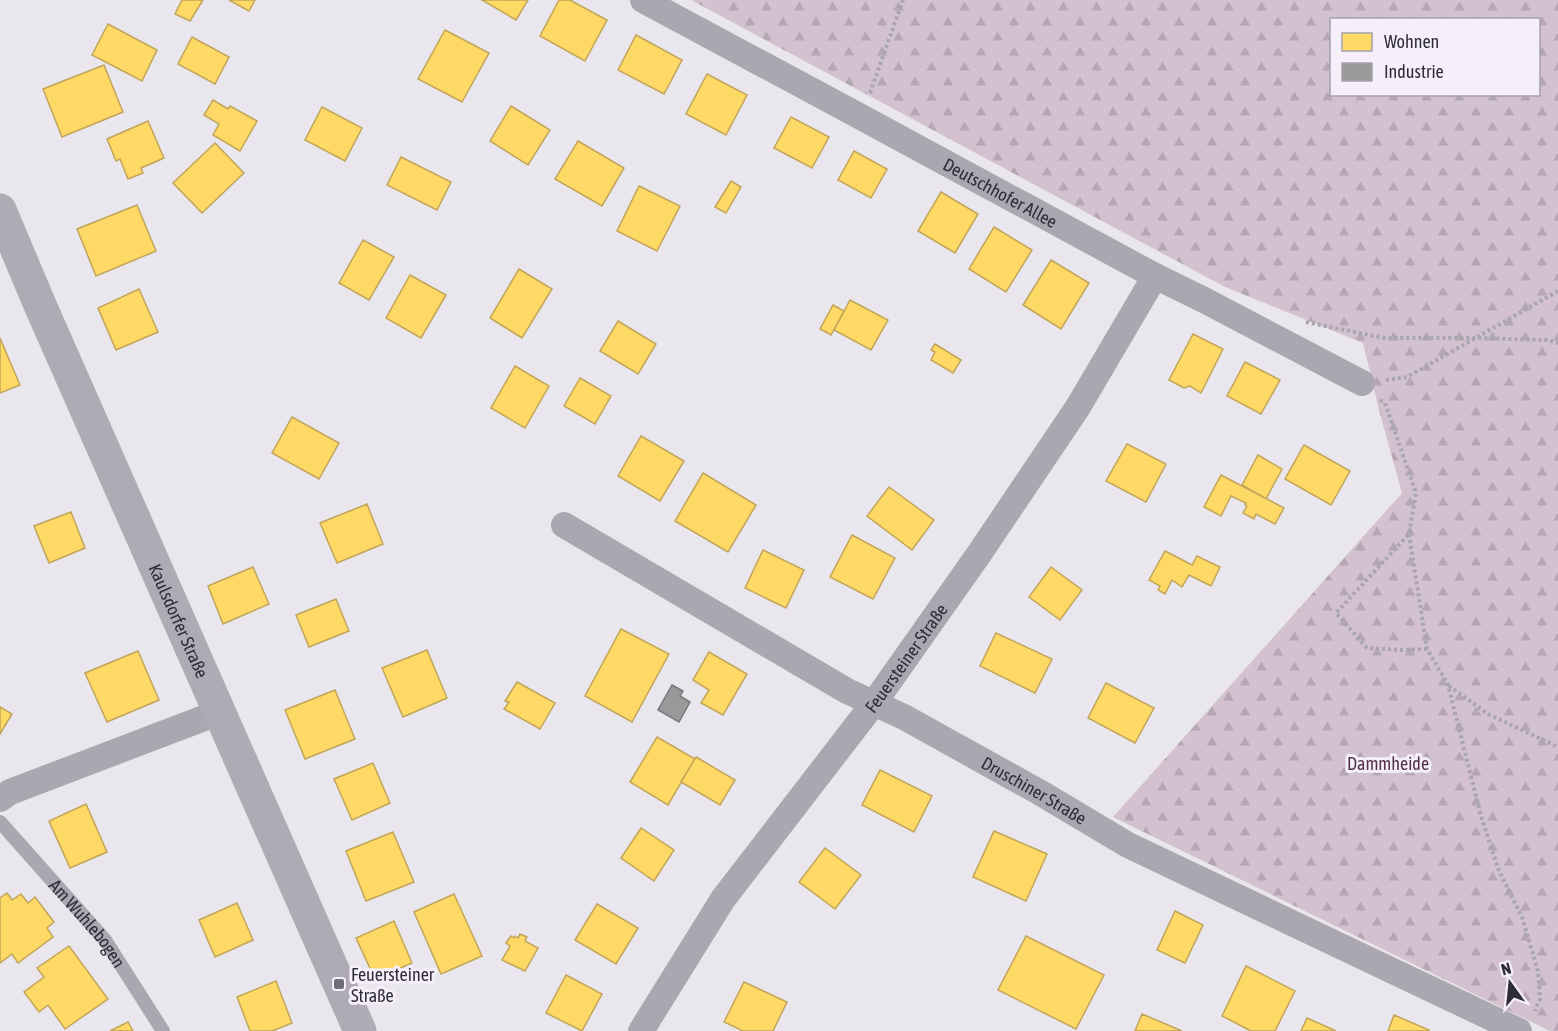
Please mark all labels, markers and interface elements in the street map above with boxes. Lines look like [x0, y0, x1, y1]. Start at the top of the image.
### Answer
legend [1330, 18, 1540, 96]
text: Wohnen [1384, 31, 1439, 52]
text: Industrie [1384, 61, 1444, 82]
street label: Deutschhofer Allee [940, 153, 1061, 232]
street label: Kaulsdorfer Straße [145, 560, 213, 681]
street label: Feuersteiner Straße [860, 599, 951, 717]
street label: Druschiner Straße [978, 752, 1090, 828]
park label: Dammheide [1347, 753, 1429, 774]
street label: Am Wuhlebogen [45, 875, 130, 971]
north arrow [1480, 953, 1540, 1013]
text: N [1499, 959, 1513, 978]
place label: Feuersteiner Straße [351, 964, 435, 1006]
marker: Feuersteiner Straße [332, 977, 346, 991]

